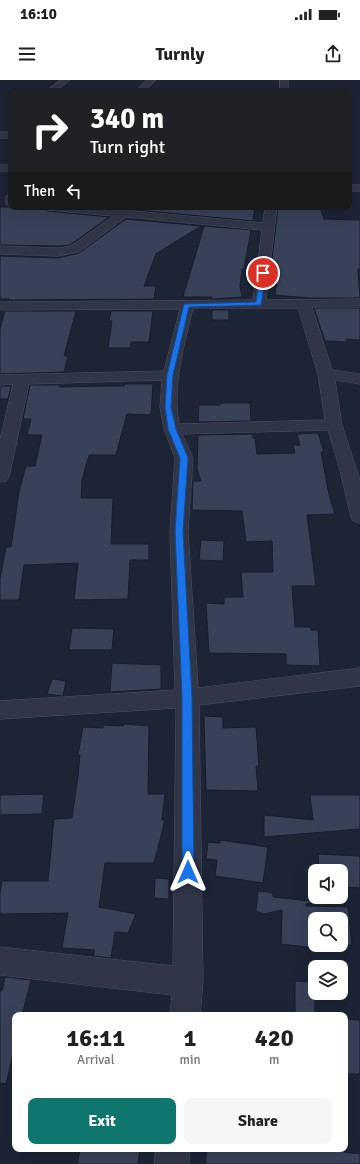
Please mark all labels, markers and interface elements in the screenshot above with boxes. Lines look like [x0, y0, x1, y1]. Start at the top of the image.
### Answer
text: 16:10 [20, 5, 57, 23]
icon: menu [16, 43, 38, 65]
text: Turnly [156, 43, 204, 65]
icon: share [322, 43, 344, 65]
text: 340 m [90, 102, 164, 136]
icon: right [24, 104, 76, 156]
text: Turn right [90, 136, 165, 158]
icon: left [63, 180, 85, 202]
text: Then [24, 182, 55, 200]
pin [246, 256, 280, 290]
icon: arrive [252, 262, 274, 284]
position arrow [167, 851, 209, 893]
map controls [308, 864, 348, 1000]
button: sound [308, 864, 348, 904]
button: search [308, 912, 348, 952]
button: layers [308, 960, 348, 1000]
text: 16:11 [66, 1023, 125, 1053]
text: 1 [184, 1023, 196, 1053]
text: 420 [255, 1023, 294, 1053]
text: Arrival [77, 1052, 114, 1068]
text: min [180, 1052, 201, 1068]
text: m [269, 1052, 279, 1068]
button: Exit [28, 1098, 176, 1144]
button: Share [184, 1098, 332, 1144]

